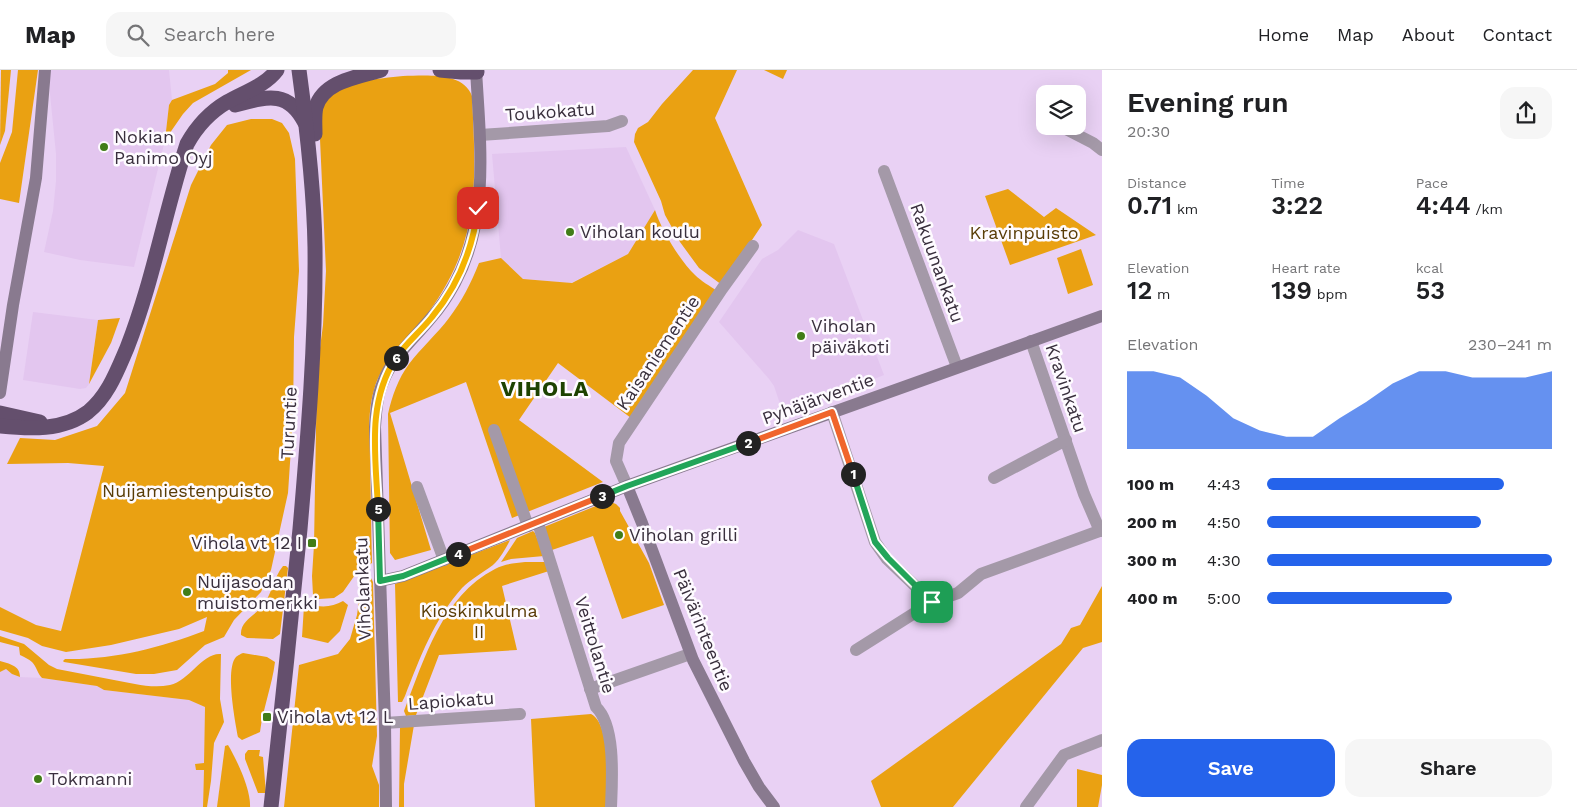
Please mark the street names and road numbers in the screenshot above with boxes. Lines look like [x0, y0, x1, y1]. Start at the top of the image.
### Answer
street label: Toukokatu [504, 98, 596, 125]
street label: Rakuunankatu [906, 200, 969, 325]
street label: Kaisaniementie [611, 291, 704, 414]
street label: Kravinkatu [1041, 341, 1091, 435]
street label: Pyhäjärventie [759, 369, 877, 428]
street label: Turuntie [276, 386, 301, 460]
street label: Viholankatu [350, 537, 375, 641]
street label: Päivärinteentie [669, 565, 738, 694]
street label: Veittolantie [571, 594, 620, 696]
street label: Lapiokatu [407, 687, 495, 714]

